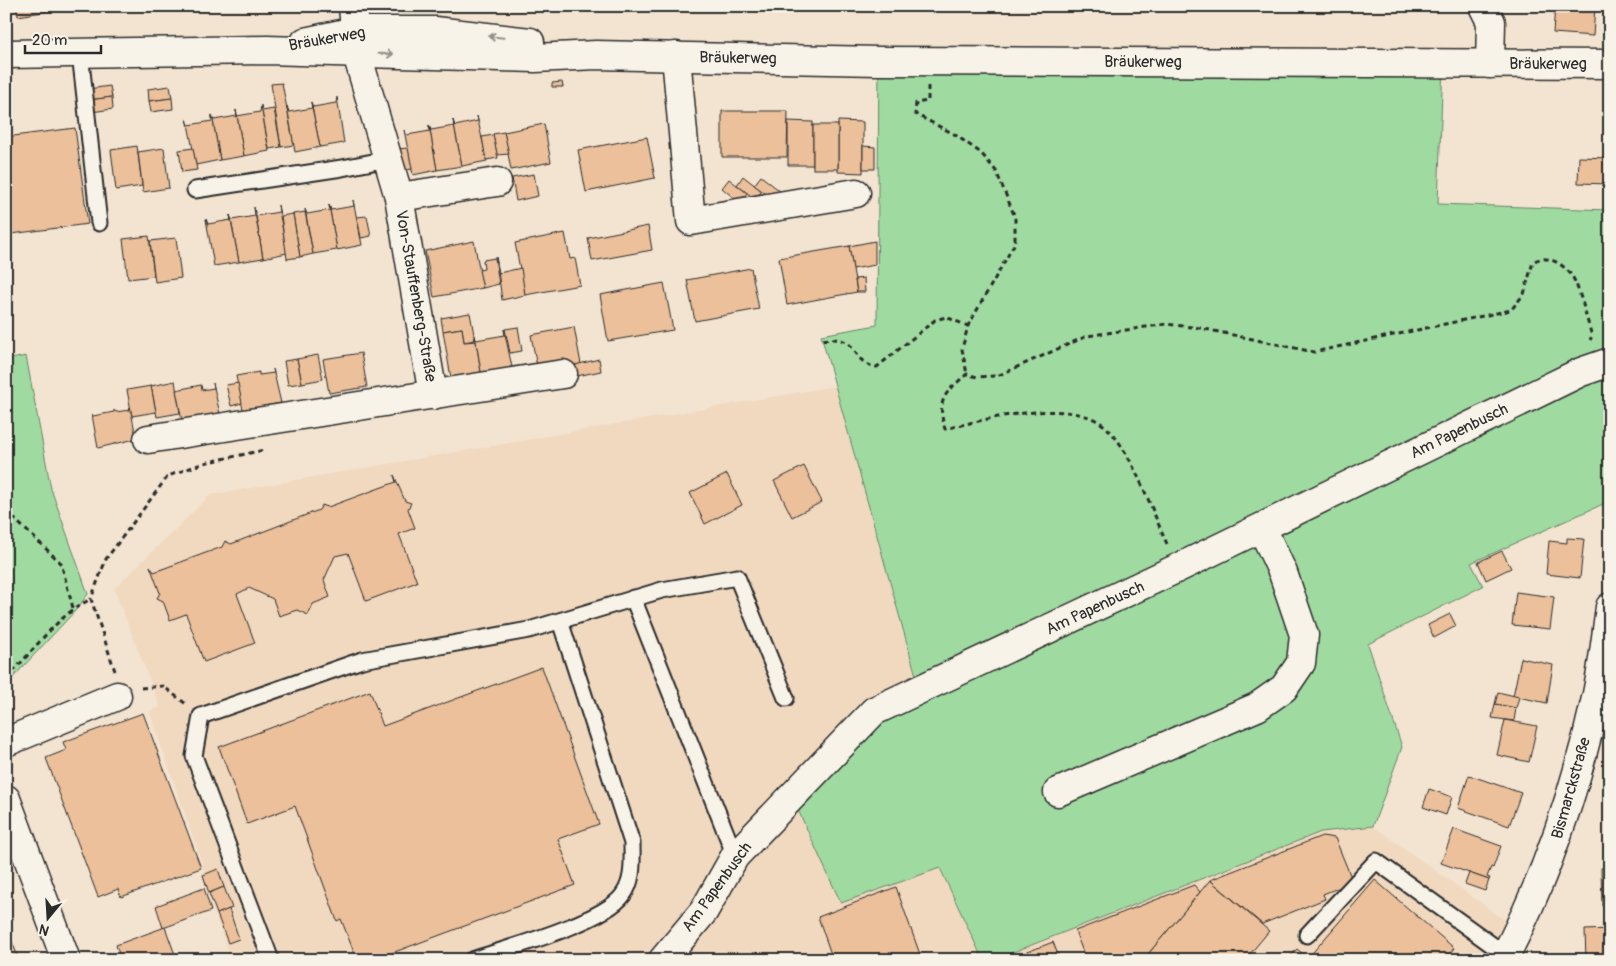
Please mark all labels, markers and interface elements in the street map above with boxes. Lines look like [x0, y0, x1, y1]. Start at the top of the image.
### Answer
scale bar [25, 22, 101, 54]
street label: Bräukerweg [287, 22, 367, 56]
text: 20 m [32, 31, 67, 50]
one-way arrow [489, 33, 505, 42]
street label: Bräukerweg [699, 47, 777, 69]
one-way arrow [377, 49, 393, 59]
street label: Bräukerweg [1104, 52, 1182, 72]
street label: Bräukerweg [1509, 54, 1587, 74]
street label: Von-Stauffenberg-Straße [391, 209, 441, 383]
street label: Am Papenbusch [1407, 399, 1511, 463]
street label: Am Papenbusch [1043, 576, 1147, 640]
street label: Bismarckstraße [1547, 735, 1595, 841]
street label: Am Papenbusch [678, 838, 756, 936]
north arrow [22, 894, 72, 944]
text: N [37, 920, 51, 939]

